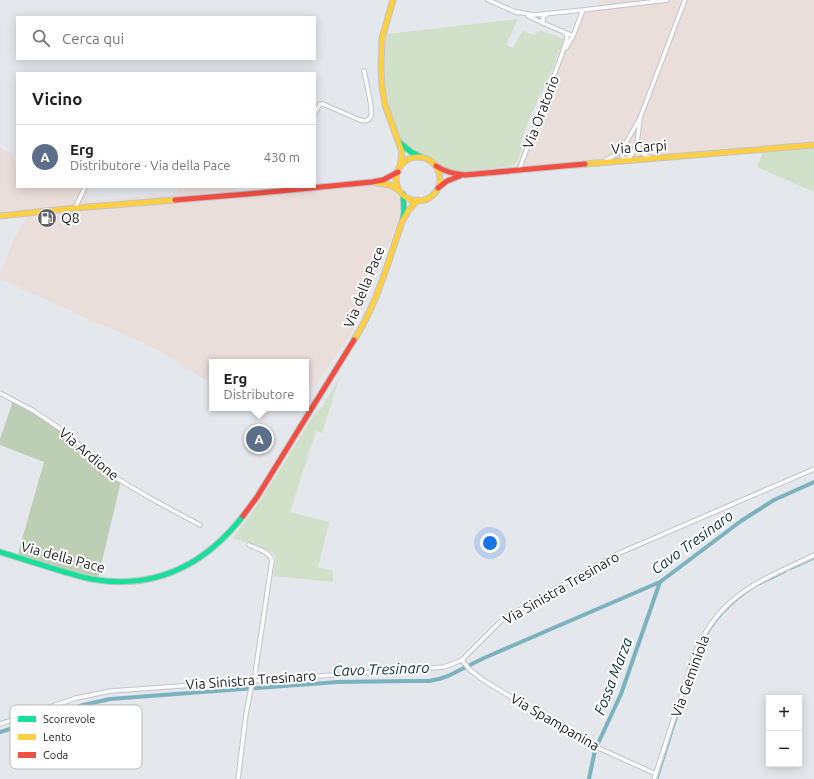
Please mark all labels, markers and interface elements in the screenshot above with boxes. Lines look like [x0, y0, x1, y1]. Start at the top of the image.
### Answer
search box [16, 16, 316, 60]
icon: search [30, 27, 52, 49]
text: Cerca qui [62, 30, 124, 47]
street label: Via Oratorio [520, 73, 562, 151]
text: Vicino [32, 89, 82, 108]
street label: Via Carpi [611, 137, 667, 157]
text: Erg [70, 141, 94, 158]
text: A [40, 150, 50, 164]
text: 430 m [264, 150, 300, 164]
text: Distributore · Via della Pace [70, 158, 230, 172]
fuel station icon: Q8 [36, 207, 58, 229]
place label: Q8 [61, 210, 80, 226]
street label: Via della Pace [340, 244, 388, 330]
popup [209, 359, 309, 411]
text: Erg [224, 370, 247, 387]
text: Distributore [224, 387, 294, 401]
street label: Via Ardione [56, 424, 122, 484]
pin: A [246, 424, 272, 454]
water label: Cavo Tresinaro [648, 507, 736, 577]
your location [480, 533, 500, 553]
street label: Via della Pace [19, 538, 107, 576]
street label: Via Sinistra Tresinaro [500, 548, 622, 628]
street label: Via Geminiola [668, 633, 712, 719]
water label: Fossa Marza [591, 635, 635, 717]
water label: Cavo Tresinaro [332, 659, 430, 679]
street label: Via Sinistra Tresinaro [185, 667, 317, 693]
street label: Via Spampanina [508, 690, 602, 754]
map controls [766, 695, 802, 767]
button: + [766, 695, 802, 731]
legend [10, 705, 142, 769]
text: Scorrevole [43, 713, 95, 725]
text: Lento [43, 731, 72, 743]
button: − [766, 731, 802, 767]
text: Coda [43, 749, 68, 761]

